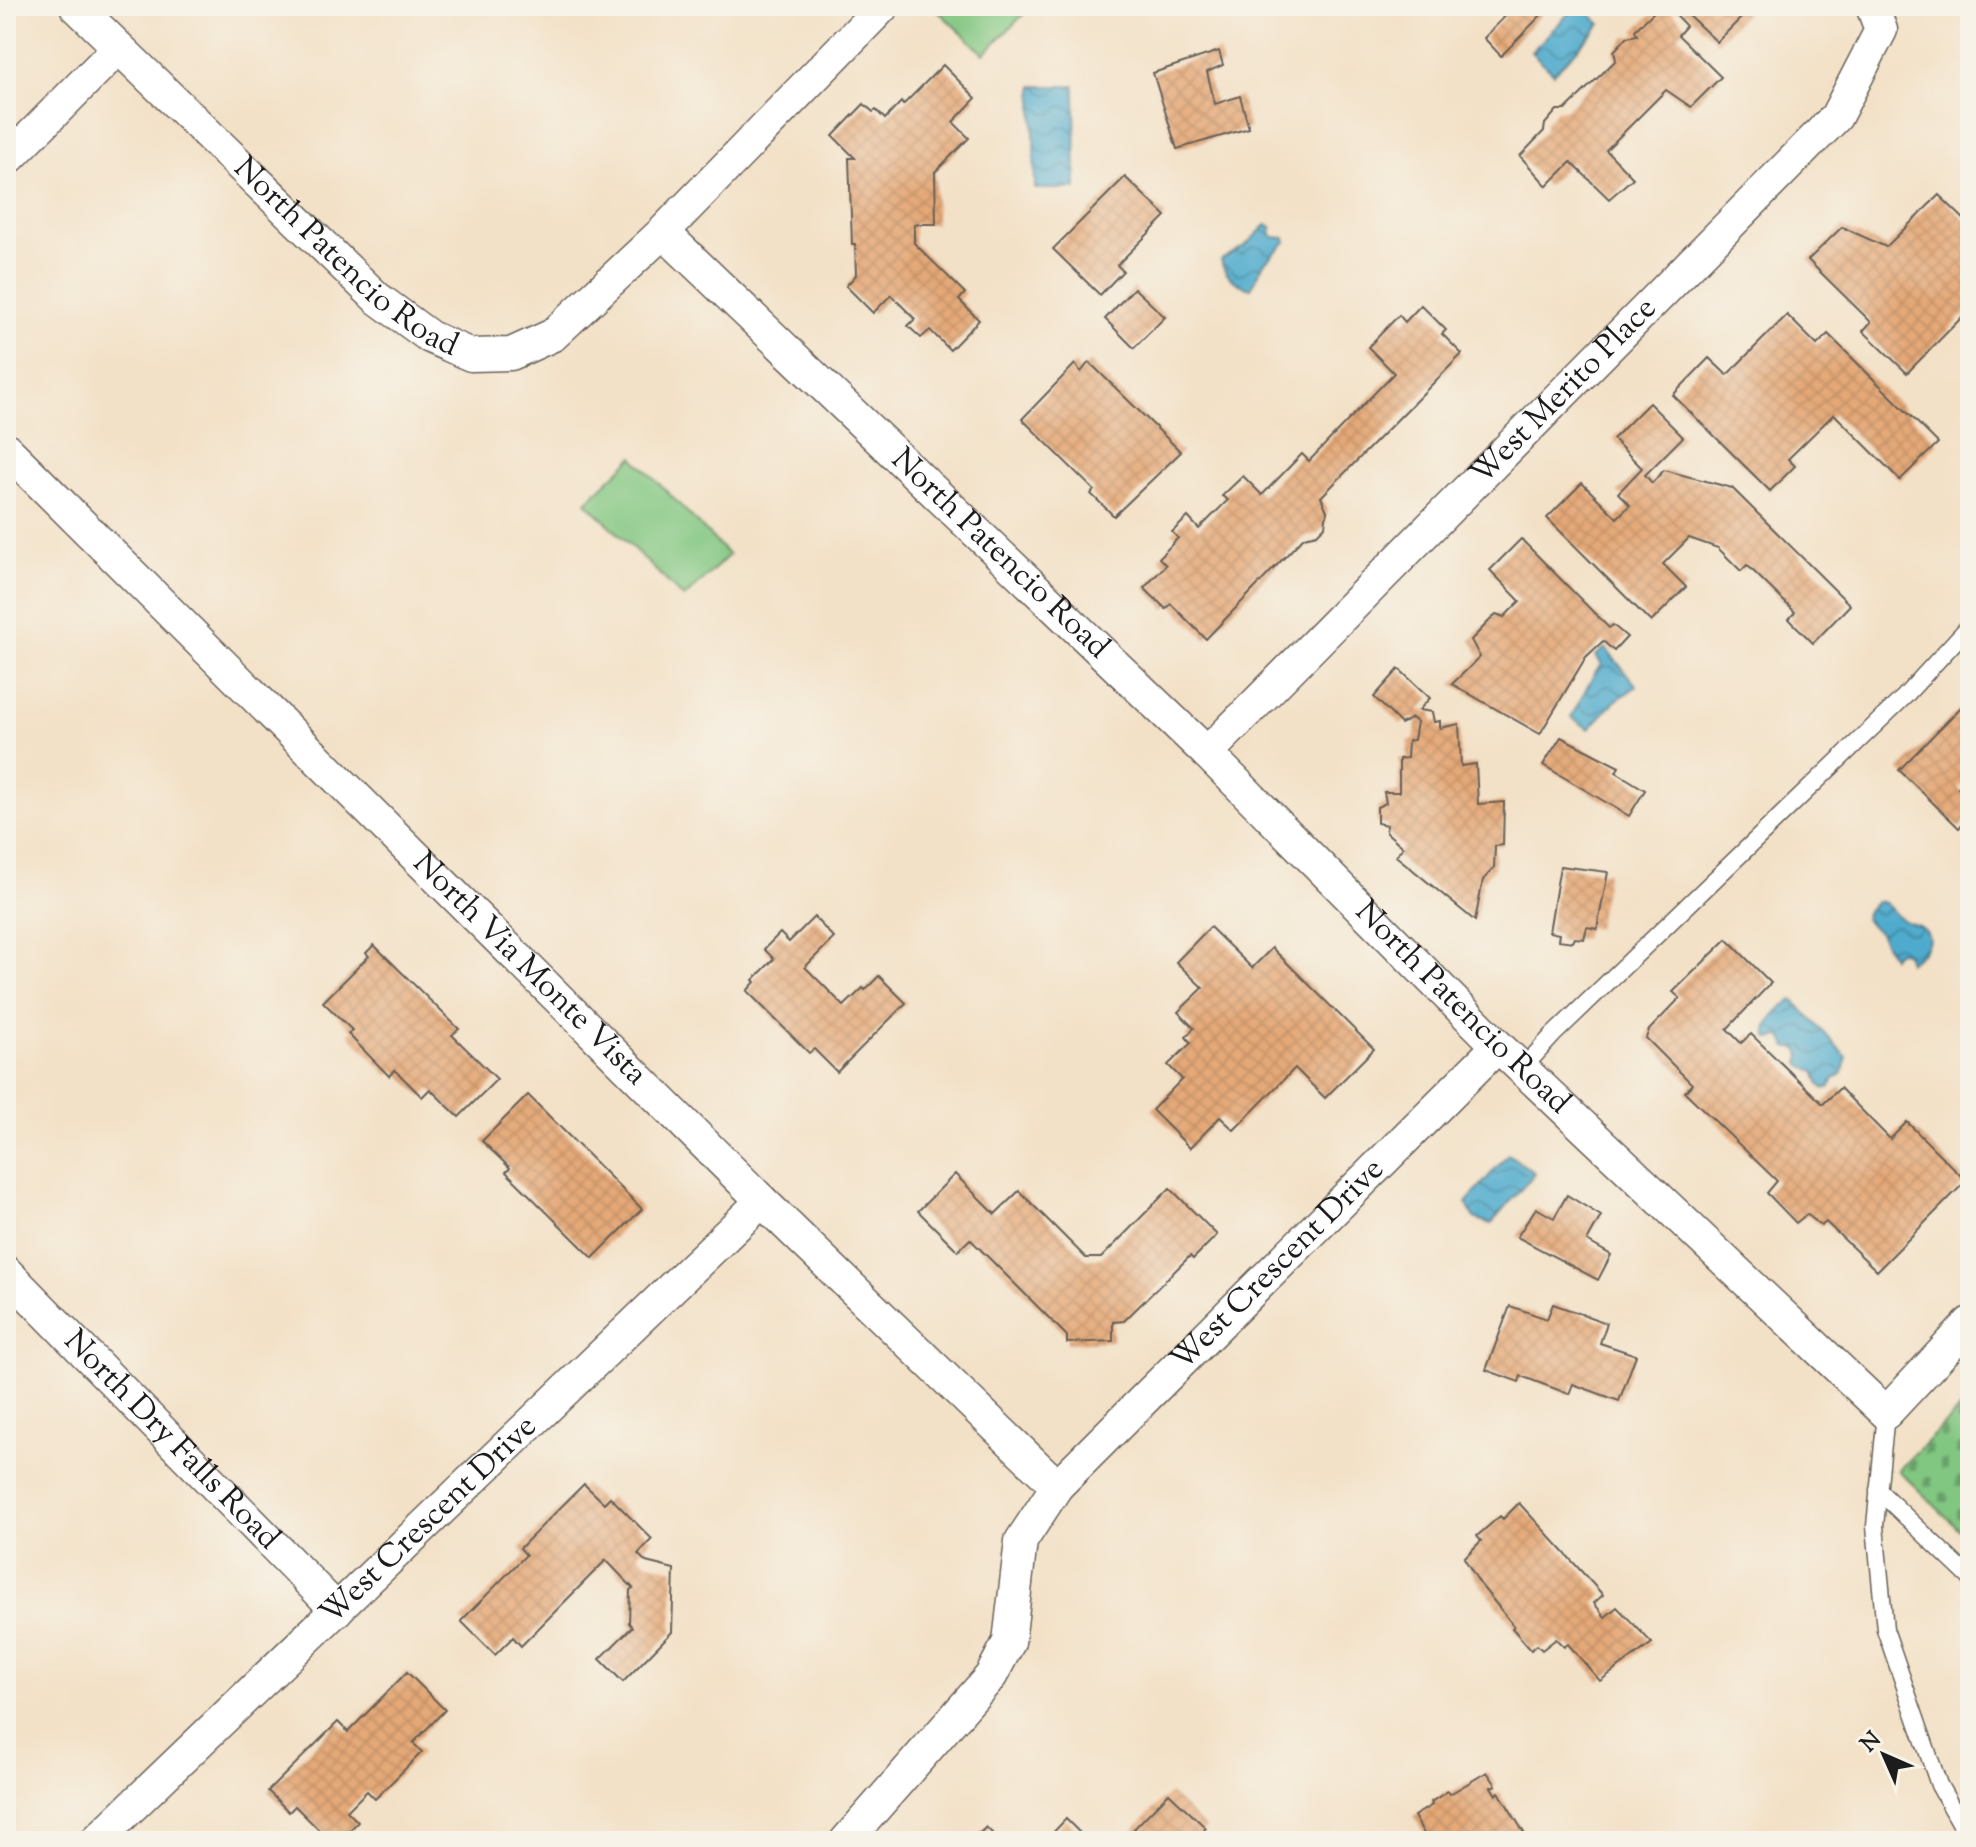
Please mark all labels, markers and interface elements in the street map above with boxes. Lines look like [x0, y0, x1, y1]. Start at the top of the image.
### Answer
street label: North Patencio Road [222, 147, 465, 370]
street label: West Merito Place [1460, 287, 1668, 496]
street label: North Patencio Road [880, 438, 1119, 670]
street label: North Via Monte Vista [401, 842, 657, 1097]
street label: North Patencio Road [1344, 891, 1580, 1126]
street label: West Crescent Drive [1161, 1148, 1395, 1382]
street label: North Dry Falls Road [52, 1320, 290, 1561]
street label: West Crescent Drive [310, 1405, 548, 1636]
north arrow [1844, 1715, 1924, 1795]
text: N [1854, 1725, 1890, 1761]

